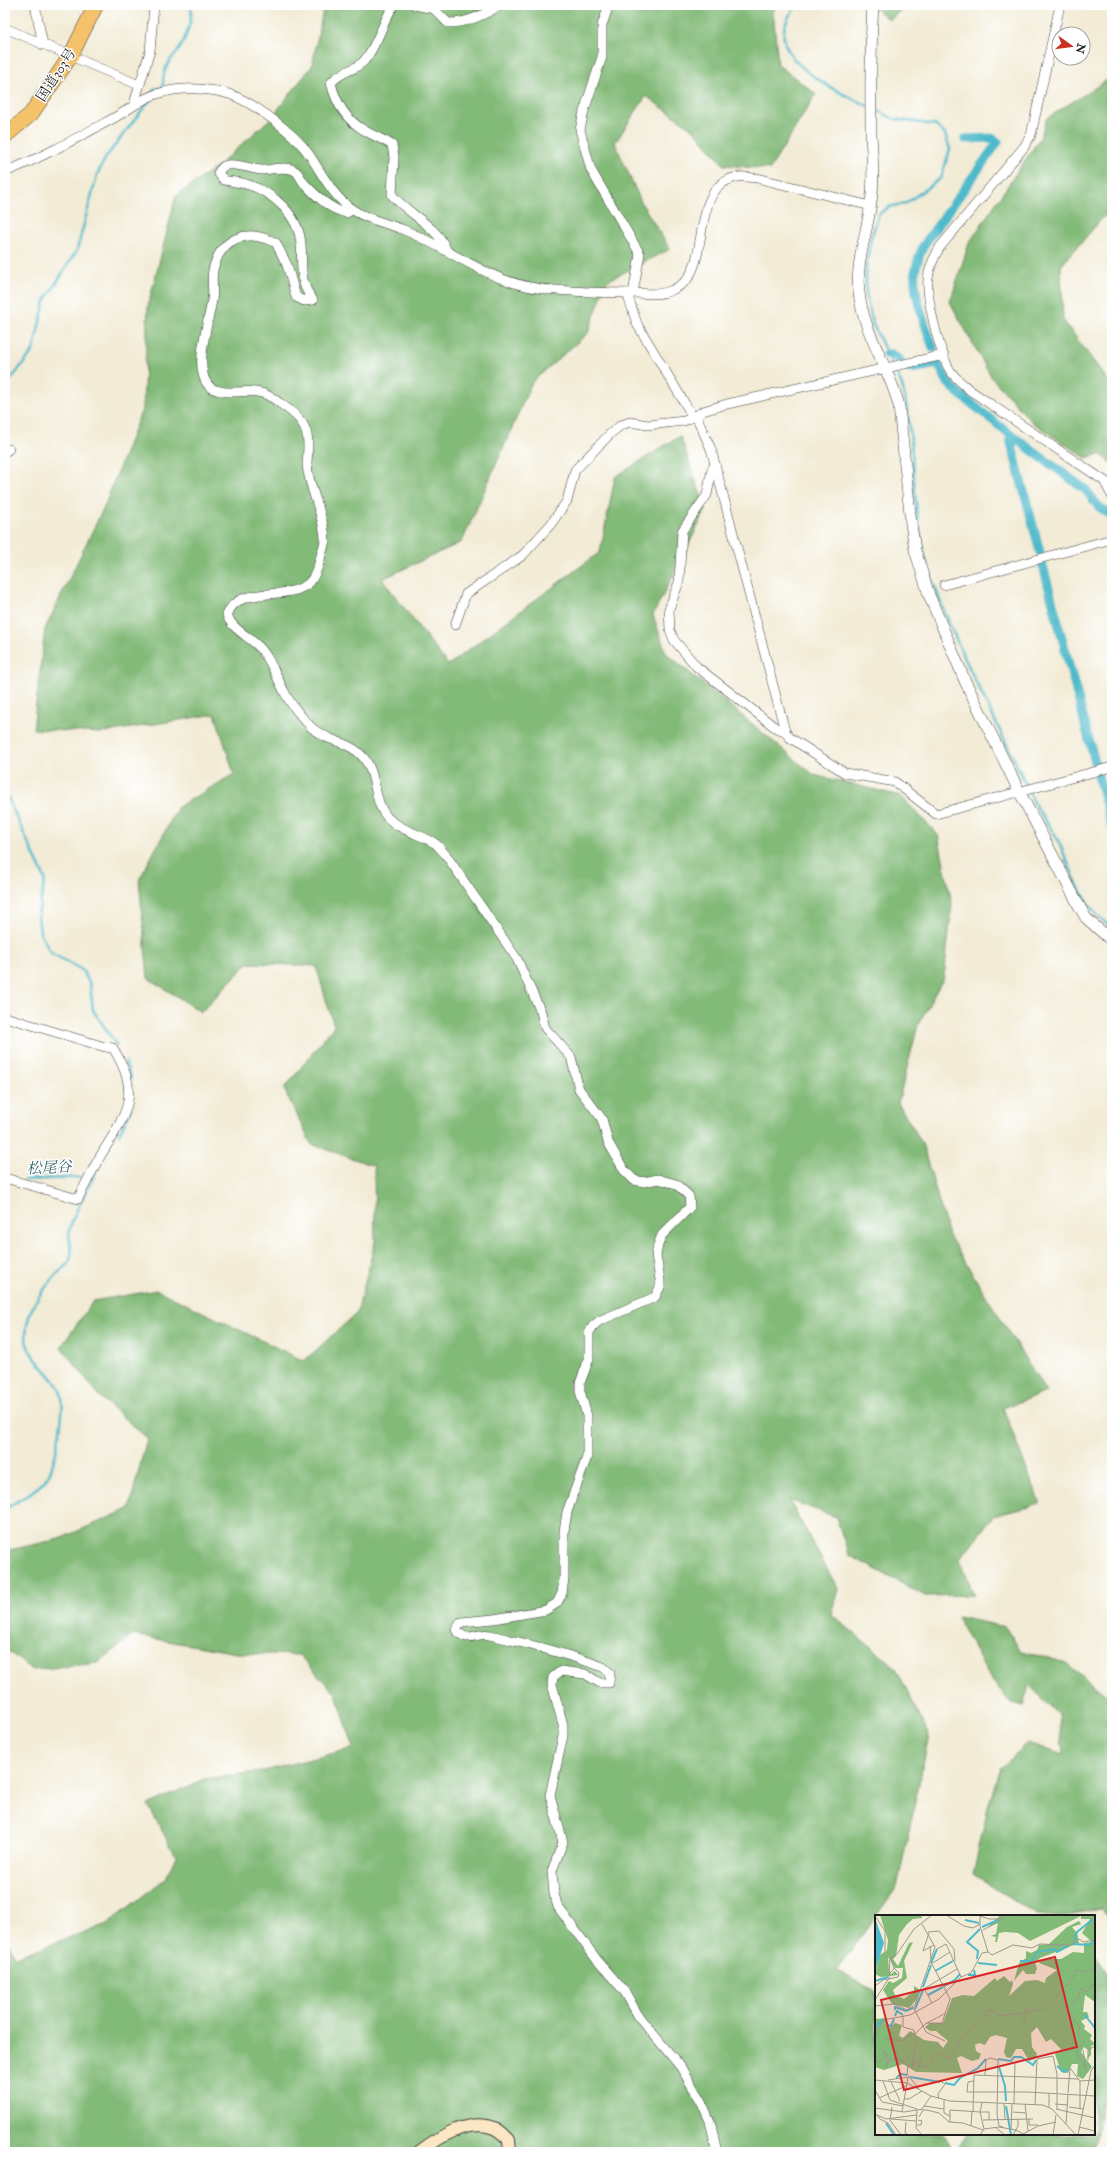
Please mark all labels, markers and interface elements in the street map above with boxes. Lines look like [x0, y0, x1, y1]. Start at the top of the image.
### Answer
north arrow [1051, 26, 1091, 66]
text: N [1072, 41, 1088, 56]
street label: 国道303号 [33, 45, 79, 105]
water label: 松尾谷 [26, 1157, 73, 1179]
inset map [875, 1915, 1095, 2135]

